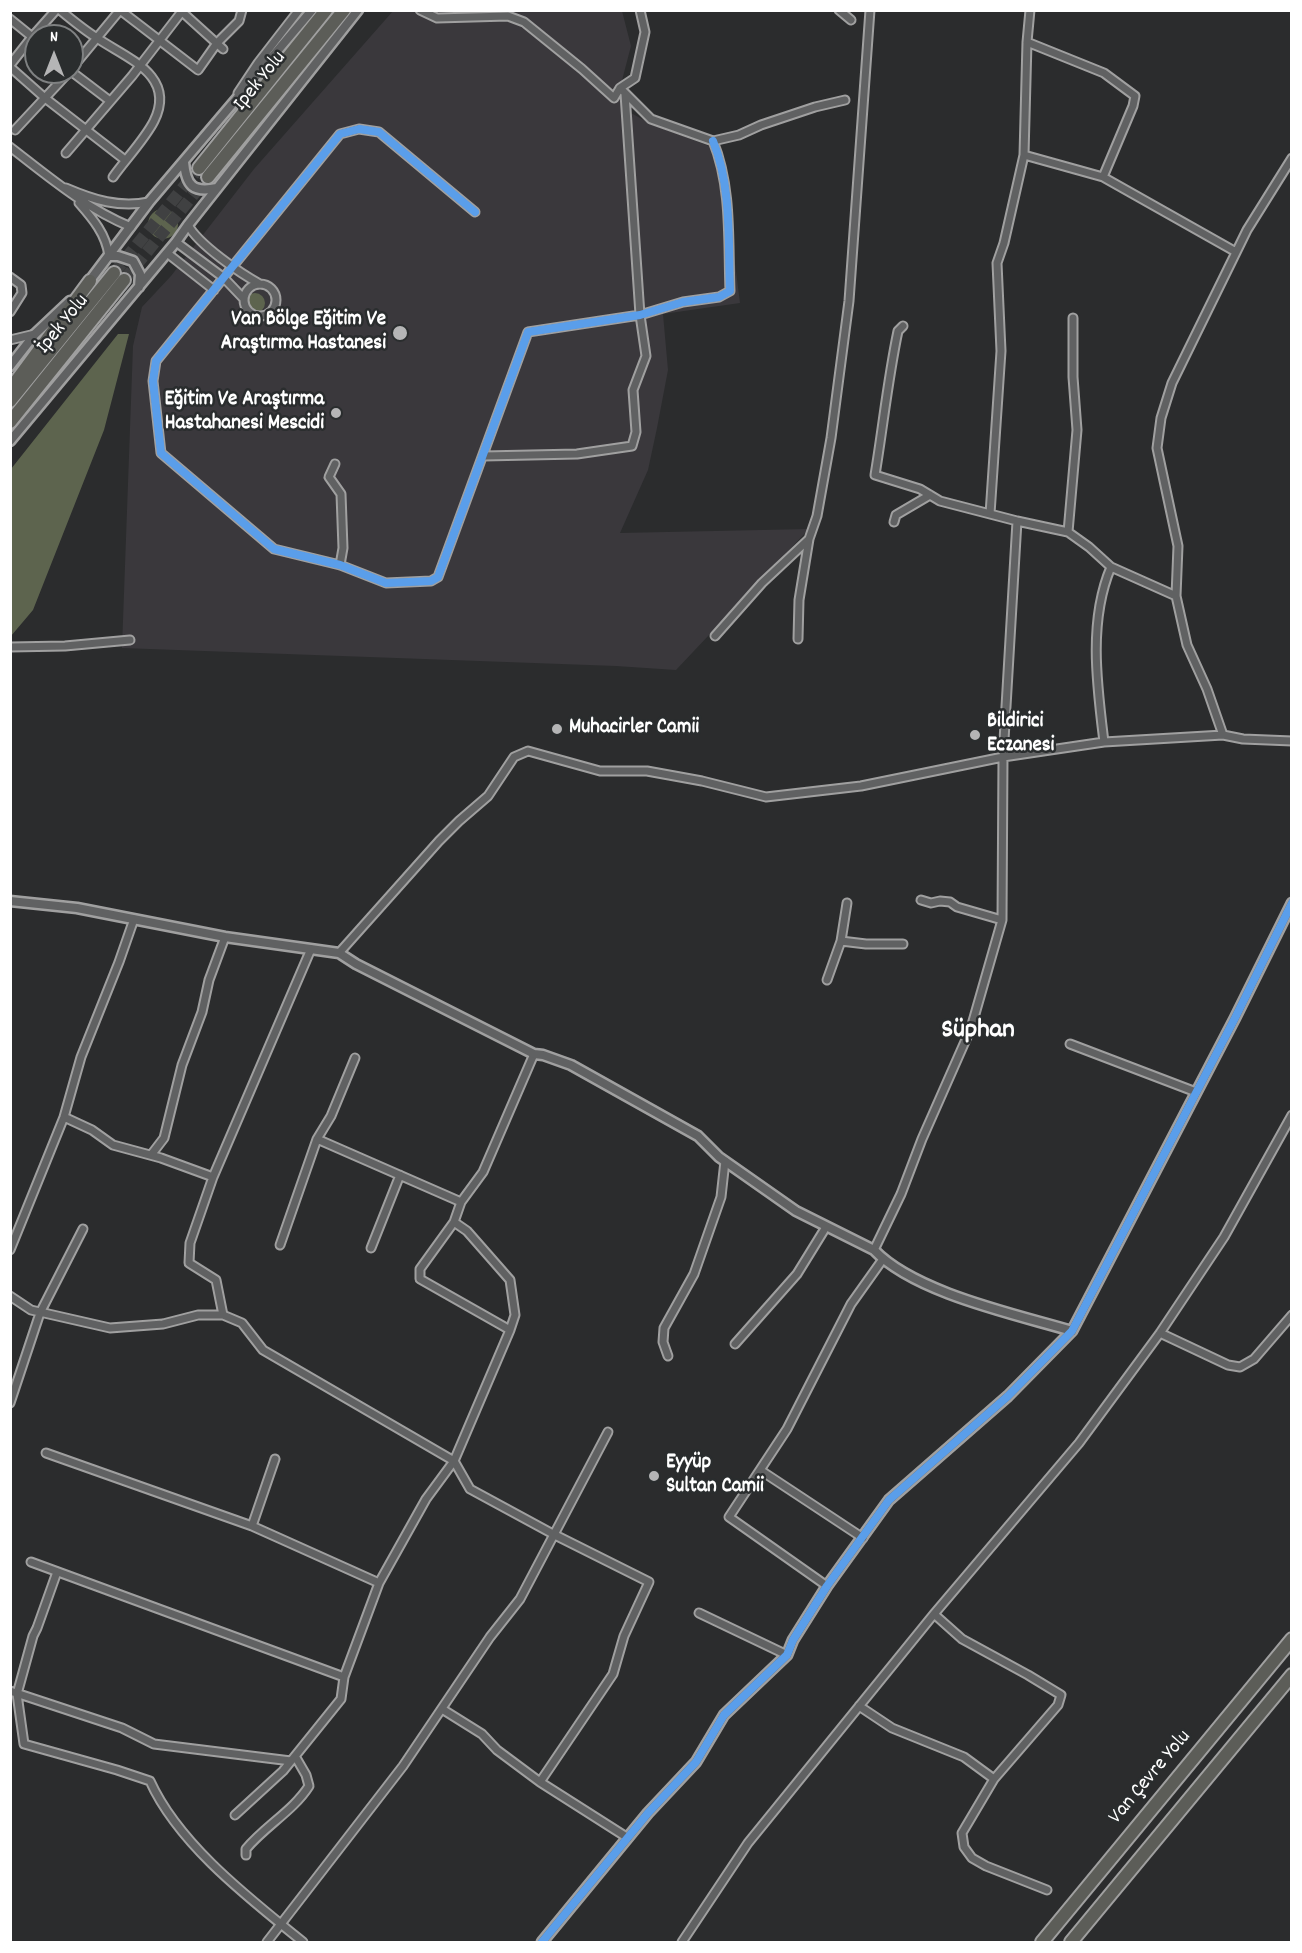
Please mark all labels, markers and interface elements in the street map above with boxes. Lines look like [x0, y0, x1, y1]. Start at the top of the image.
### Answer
north arrow [24, 24, 84, 84]
text: N [50, 26, 58, 49]
street label: Ipek Yolu [229, 47, 293, 117]
street label: İpek Yolu [32, 290, 96, 360]
place label: Van Bölge Eğitim Ve Araştırma Hastanesi [221, 308, 386, 358]
marker: Van Bölge Eğitim Ve Araştırma Hastanesi [391, 324, 409, 342]
place label: Eğitim Ve Araştırma Hastahanesi Mescidi [165, 388, 324, 438]
marker: Eğitim Ve Araştırma Hastahanesi Mescidi [329, 406, 343, 420]
place label: Bildirici Eczanesi [987, 710, 1054, 760]
place label: Muhacirler Camii [569, 716, 699, 742]
marker: Muhacirler Camii [550, 722, 564, 736]
marker: Bildirici Eczanesi [968, 728, 982, 742]
district label: Süphan [941, 1016, 1015, 1048]
place label: Eyyüp Sultan Camii [666, 1451, 764, 1501]
marker: Eyyüp Sultan Camii [647, 1469, 661, 1483]
street label: Van Çevre Yolu [1104, 1726, 1198, 1830]

